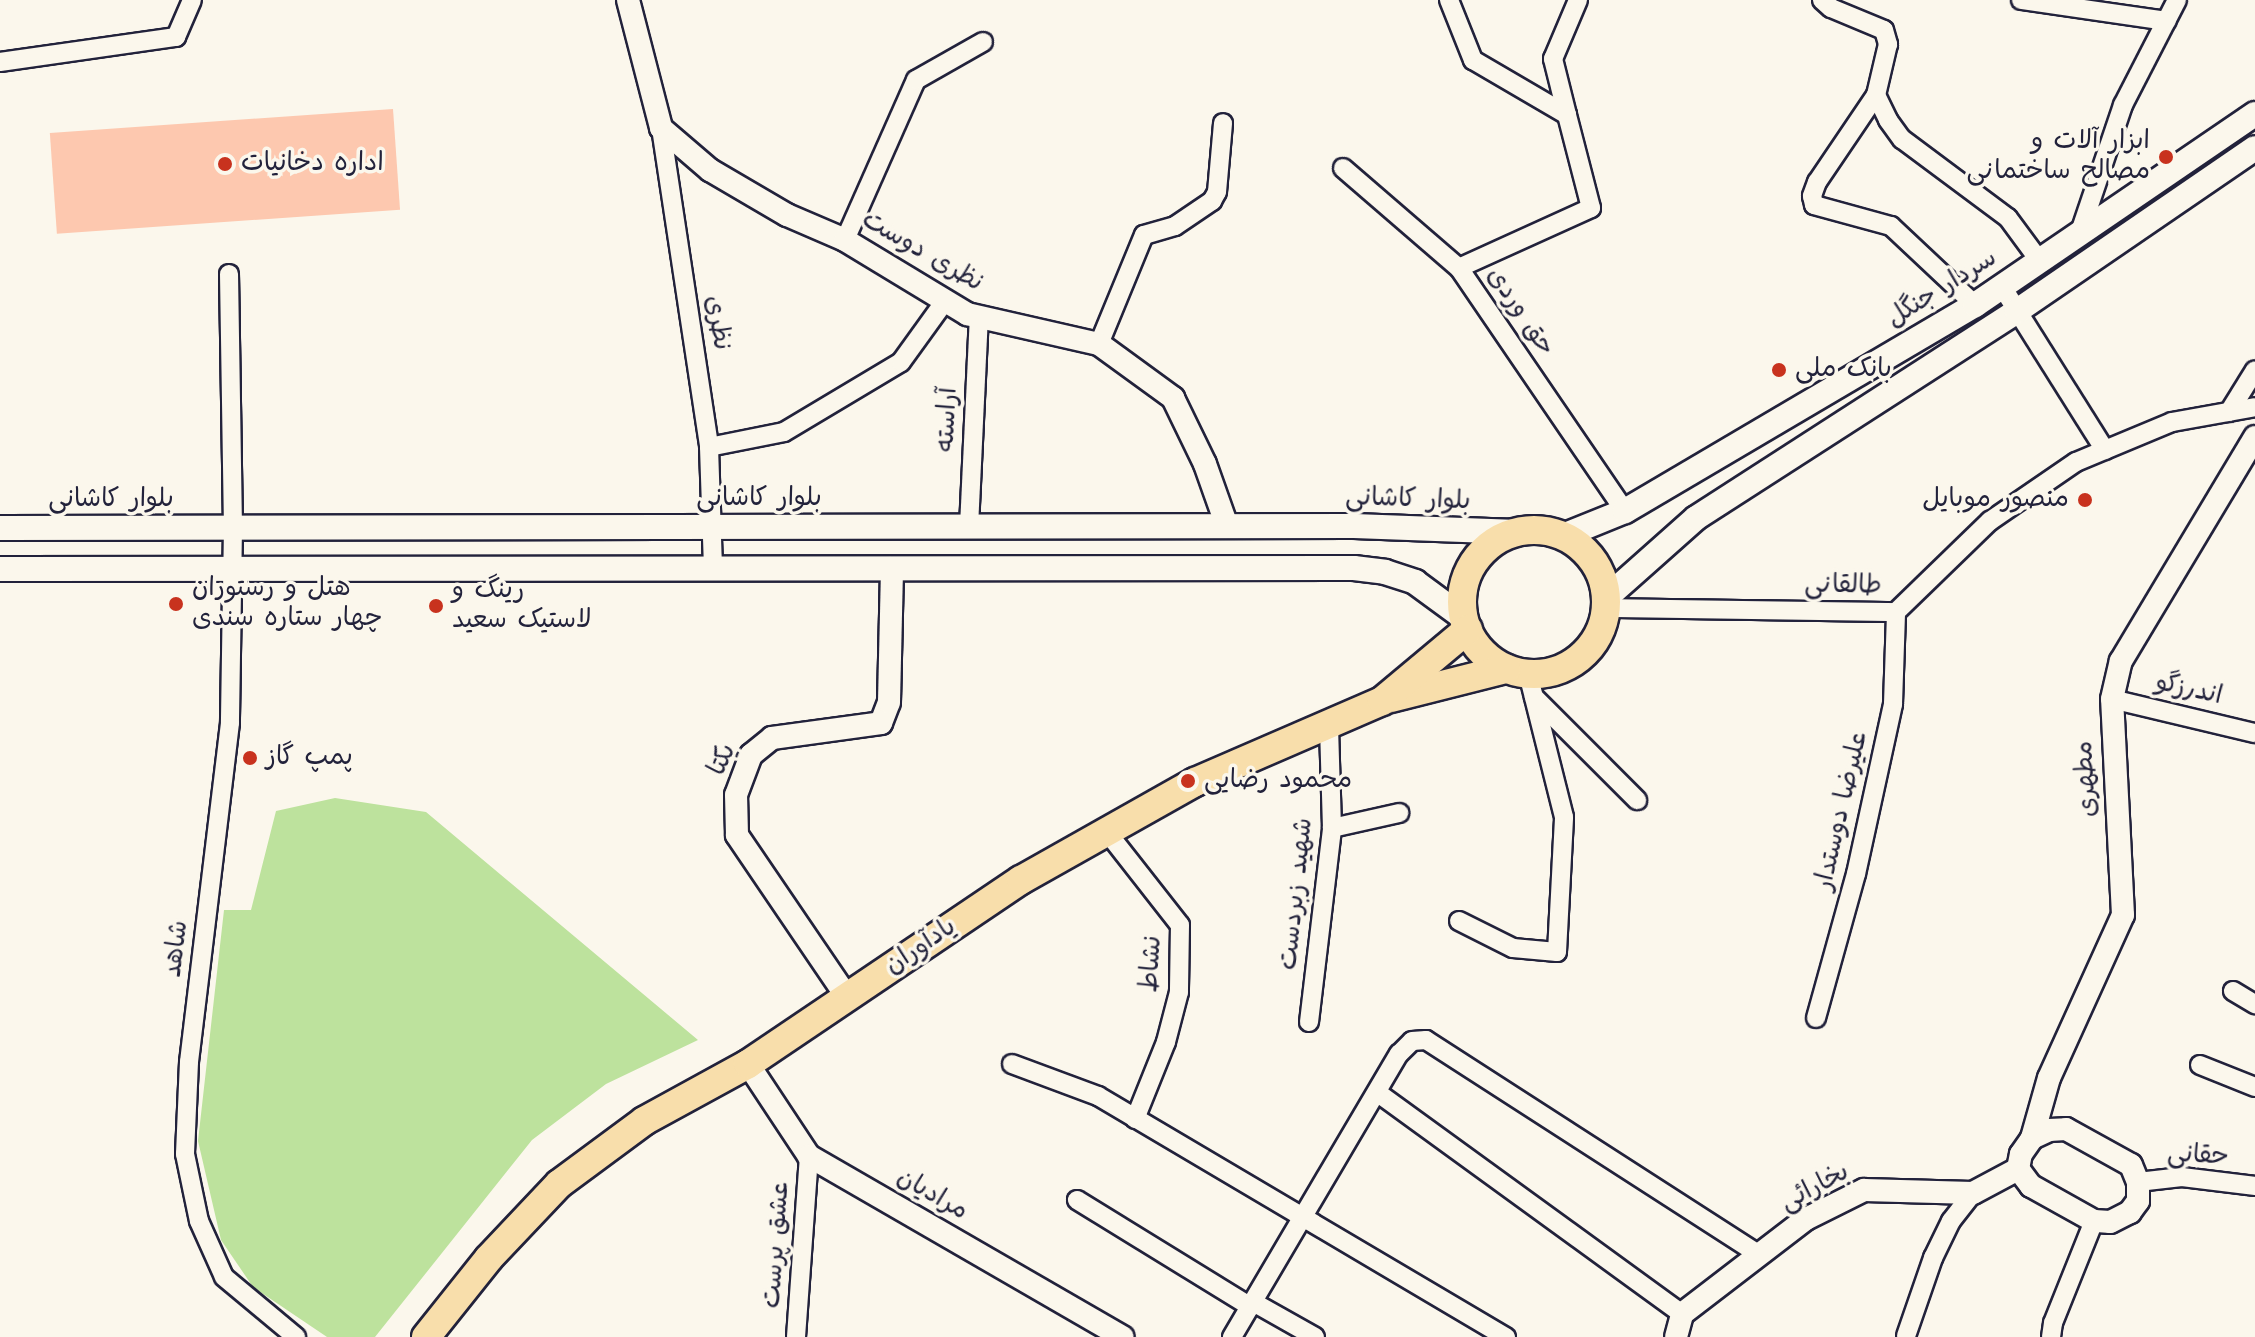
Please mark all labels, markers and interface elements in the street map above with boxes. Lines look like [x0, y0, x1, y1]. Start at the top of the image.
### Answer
place label: ابزار آلات و مصالح ساختمانی [1966, 126, 2150, 188]
place label: اداره دخانیات [241, 148, 384, 180]
marker: ابزار آلات و مصالح ساختمانی [2157, 148, 2175, 166]
marker: اداره دخانیات [216, 155, 234, 173]
street label: نظری دوست [856, 205, 988, 299]
street label: سردار جنگل [1881, 243, 2003, 335]
street label: حق وردی [1479, 262, 1561, 362]
street label: نظری [697, 293, 737, 353]
place label: بانک ملی [1795, 354, 1892, 386]
marker: بانک ملی [1770, 361, 1788, 379]
street label: آراسته [931, 387, 965, 453]
street label: بلوار کاشانی [1345, 482, 1471, 518]
street label: بلوار کاشانی [696, 483, 822, 515]
street label: بلوار کاشانی [48, 484, 174, 516]
place label: منصور موبایل [1922, 484, 2069, 516]
marker: منصور موبایل [2076, 491, 2094, 509]
street label: طالقانی [1804, 570, 1882, 602]
place label: هتل و رستوران چهار ستاره سندی [192, 573, 383, 634]
place label: رینگ و لاستیک سعید [452, 575, 592, 636]
marker: هتل و رستوران چهار ستاره سندی [167, 595, 185, 613]
marker: رینگ و لاستیک سعید [427, 597, 445, 615]
street label: اندرزگو [2153, 667, 2225, 713]
street label: علیرضا دوستدار [1809, 729, 1875, 893]
street label: یکتا [702, 739, 744, 781]
street label: مطهری [2069, 740, 2105, 818]
place label: پمپ گاز [266, 742, 353, 774]
marker: پمپ گاز [241, 749, 259, 767]
place label: محمود رضایی [1204, 765, 1352, 797]
marker: محمود رضایی [1179, 772, 1197, 790]
street label: شهید زبردست [1273, 816, 1321, 972]
street label: یادآوران [880, 912, 962, 982]
street label: شاهد [158, 919, 196, 979]
street label: نشاط [1134, 935, 1170, 993]
street label: حقانی [2166, 1139, 2230, 1173]
street label: بخارائی [1775, 1157, 1855, 1219]
street label: مرادیان [891, 1162, 973, 1228]
street label: عشق پرست [757, 1181, 797, 1309]

